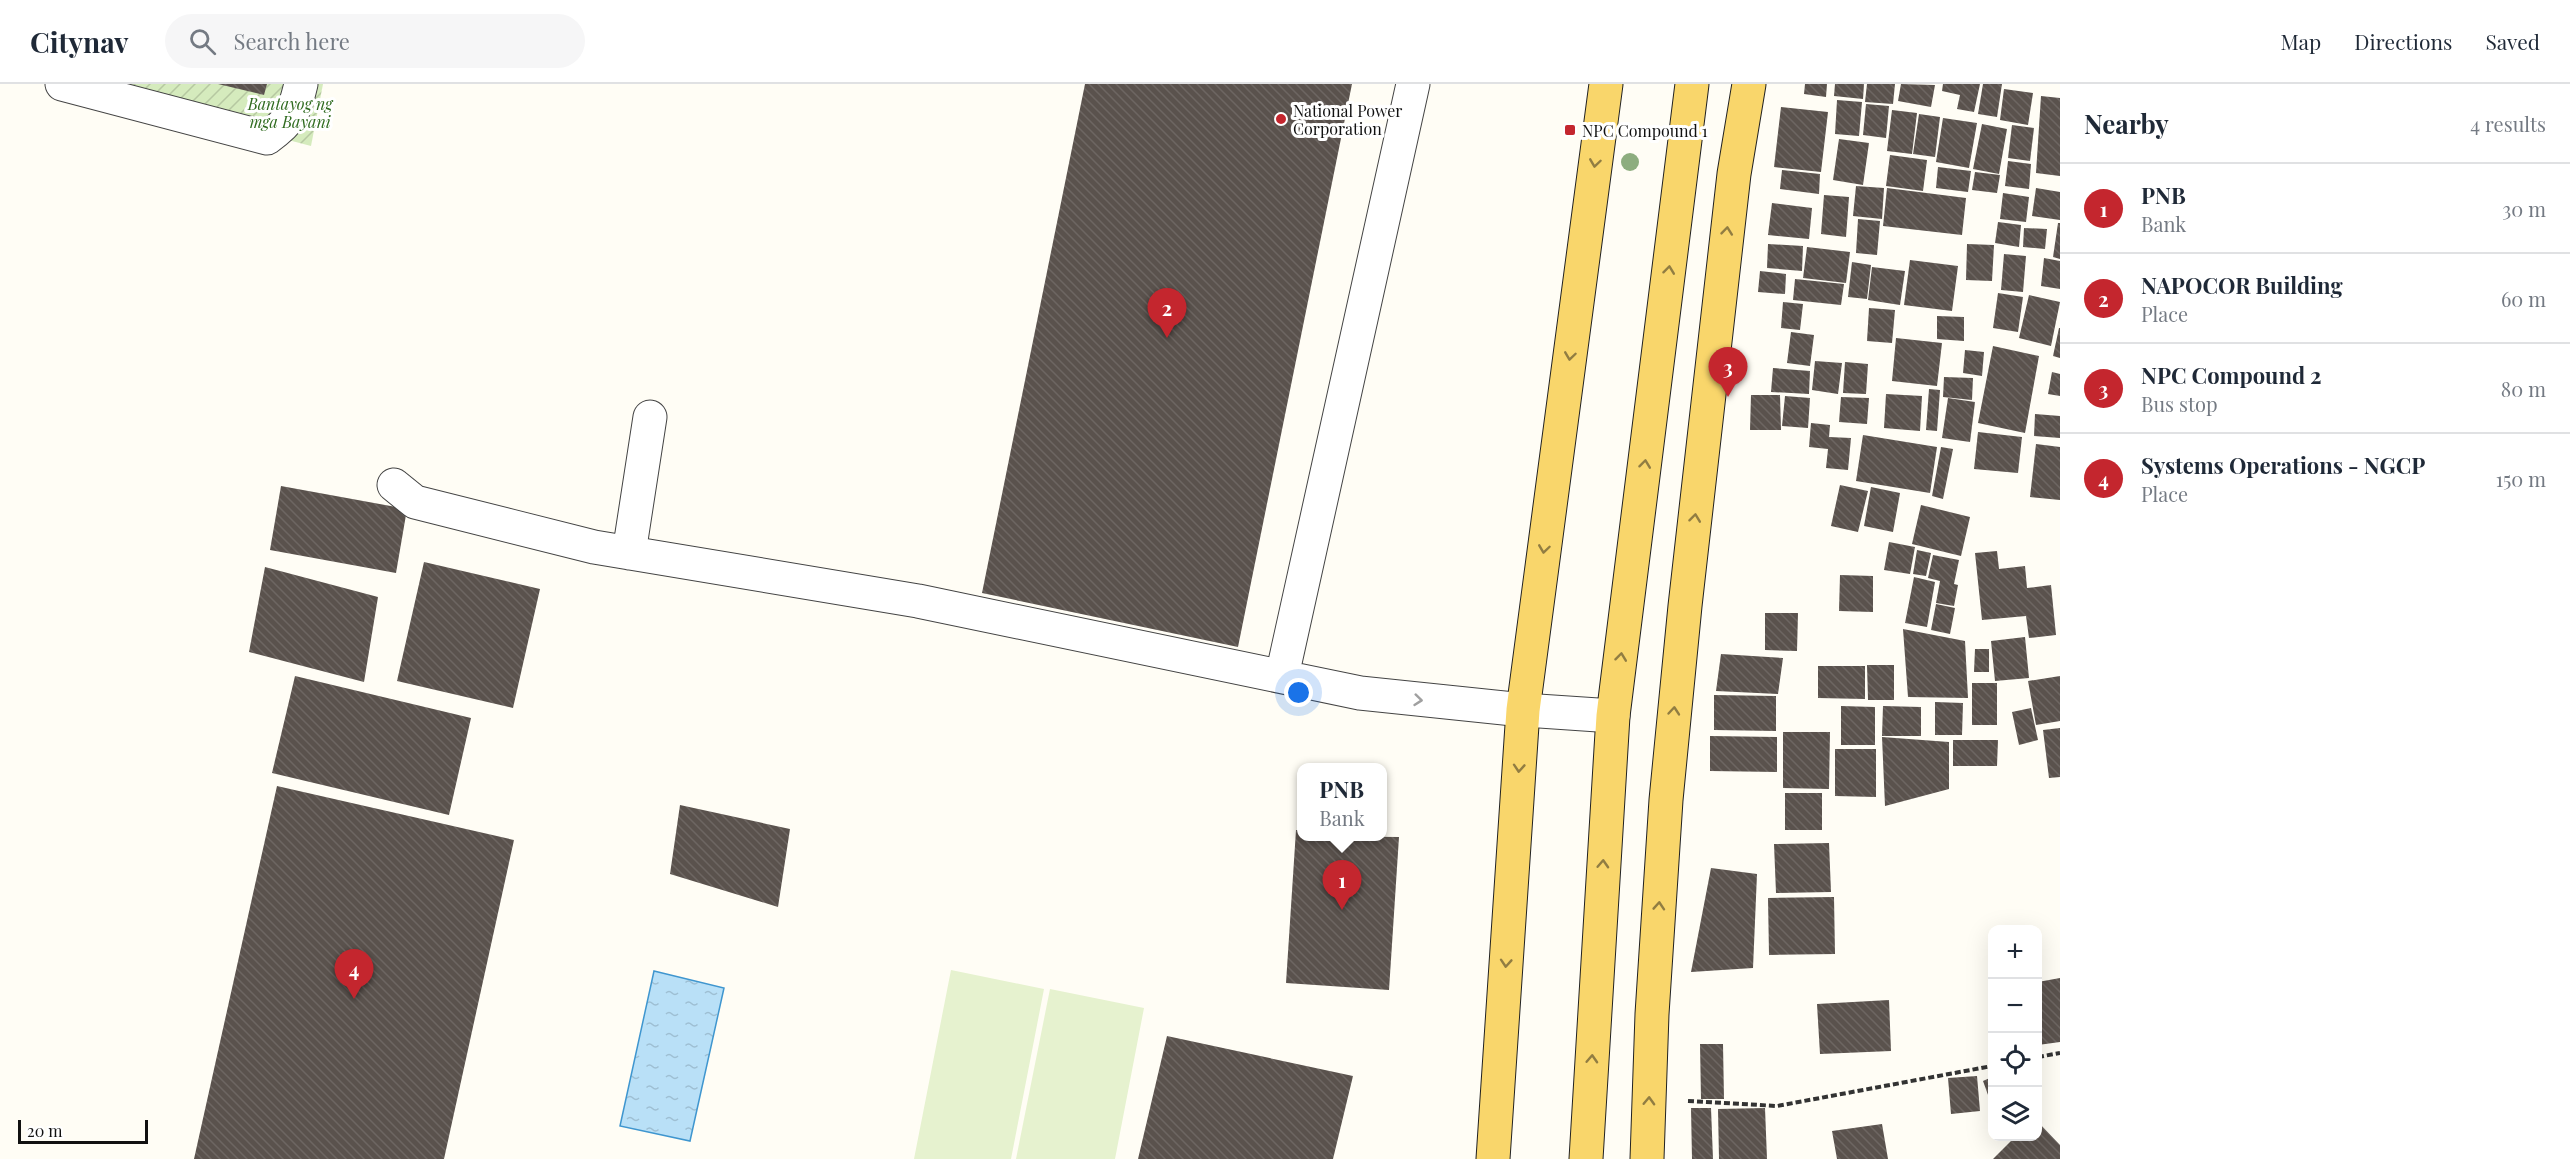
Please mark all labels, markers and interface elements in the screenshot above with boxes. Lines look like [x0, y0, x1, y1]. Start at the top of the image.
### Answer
search box [165, 14, 585, 68]
text: Citynav [30, 23, 129, 60]
icon: search [186, 25, 219, 58]
text: Search here [234, 26, 350, 56]
text: Map [2280, 27, 2321, 55]
text: Directions [2354, 27, 2452, 55]
text: Saved [2485, 27, 2540, 55]
park label: Bantayog ng mga Bayani [247, 93, 334, 132]
place label: National Power Corporation [1293, 100, 1402, 139]
text: Nearby [2084, 106, 2169, 141]
text: 4 results [2470, 110, 2546, 137]
marker: National Power Corporation [1274, 112, 1288, 126]
place label: NPC Compound 1 [1582, 120, 1708, 141]
marker: NPC Compound 1 [1563, 123, 1577, 137]
one-way arrow [1590, 158, 1602, 167]
text: PNB [2141, 180, 2186, 210]
text: 1 [2100, 195, 2107, 222]
text: 30 m [2502, 195, 2546, 222]
text: Bank [2141, 210, 2186, 237]
one-way arrow [1721, 227, 1733, 236]
one-way arrow [1662, 266, 1674, 275]
text: NAPOCOR Building [2141, 270, 2343, 300]
text: 2 [2098, 285, 2109, 312]
text: 60 m [2501, 285, 2546, 312]
pin: 2 [1148, 288, 1186, 338]
text: Place [2141, 300, 2188, 327]
pin: 3 [1708, 348, 1748, 397]
one-way arrow [1564, 352, 1576, 361]
text: NPC Compound 2 [2141, 360, 2322, 390]
text: 3 [2099, 375, 2108, 402]
text: 80 m [2501, 375, 2546, 402]
text: Bus stop [2141, 390, 2218, 417]
text: Systems Operations - NGCP [2141, 450, 2425, 480]
one-way arrow [1638, 459, 1650, 469]
text: 4 [2098, 465, 2109, 492]
text: 150 m [2496, 465, 2546, 492]
text: Place [2141, 480, 2188, 507]
one-way arrow [1688, 513, 1701, 522]
one-way arrow [1538, 545, 1551, 554]
one-way arrow [1614, 653, 1626, 662]
your location [1284, 678, 1313, 707]
one-way arrow [1413, 693, 1423, 705]
one-way arrow [1667, 707, 1680, 716]
popup [1297, 763, 1387, 841]
one-way arrow [1513, 764, 1526, 773]
text: PNB [1319, 774, 1364, 804]
text: Bank [1319, 804, 1365, 831]
one-way arrow [1596, 859, 1609, 868]
pin: 1 [1322, 860, 1362, 910]
one-way arrow [1652, 901, 1665, 910]
map controls [1988, 925, 2042, 1141]
button: + [1988, 925, 2042, 979]
pin: 4 [334, 950, 374, 999]
one-way arrow [1500, 958, 1513, 968]
button: − [1988, 979, 2042, 1033]
button: locate [1988, 1033, 2042, 1087]
one-way arrow [1585, 1054, 1598, 1063]
button: layers [1988, 1087, 2042, 1141]
one-way arrow [1643, 1096, 1655, 1105]
scale bar [18, 1117, 148, 1144]
text: 20 m [27, 1120, 62, 1141]

